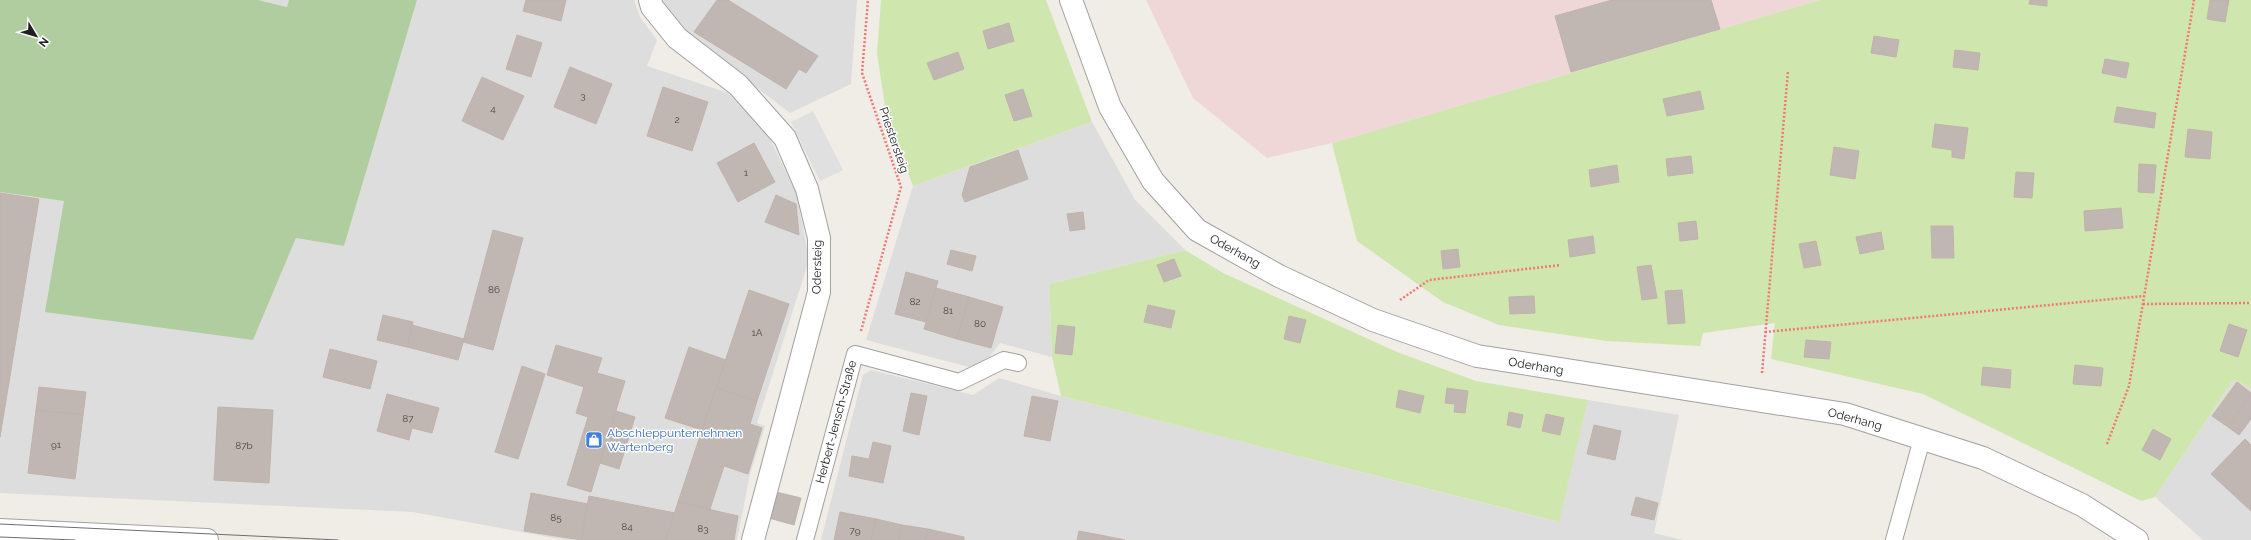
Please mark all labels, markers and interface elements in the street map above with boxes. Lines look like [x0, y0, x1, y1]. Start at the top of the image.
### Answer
north arrow [16, 16, 56, 56]
text: N [36, 35, 51, 49]
house number: 3 [580, 90, 586, 101]
house number: 4 [490, 103, 496, 114]
street label: Priestersteig [876, 105, 912, 175]
house number: 2 [674, 114, 680, 125]
house number: 1 [744, 167, 749, 178]
street label: Oderhang [1207, 231, 1263, 271]
street label: Odersteig [810, 240, 824, 294]
house number: 86 [488, 284, 500, 295]
house number: 82 [909, 296, 921, 307]
house number: 81 [943, 305, 954, 316]
house number: 80 [974, 318, 986, 329]
house number: 1A [751, 327, 763, 338]
street label: Oderhang [1507, 355, 1565, 377]
street label: Herbert-Jensch-Straße [813, 359, 859, 485]
street label: Oderhang [1826, 405, 1884, 433]
house number: 87 [402, 413, 414, 424]
place label: Abschleppunternehmen Wartenberg [607, 426, 742, 454]
shop icon: Abschleppunternehmen Wartenberg [584, 430, 604, 450]
house number: 91 [51, 439, 62, 450]
house number: 87b [235, 440, 253, 451]
house number: 85 [550, 512, 562, 523]
house number: 84 [621, 521, 633, 532]
house number: 83 [697, 523, 709, 534]
house number: 79 [849, 525, 861, 536]

